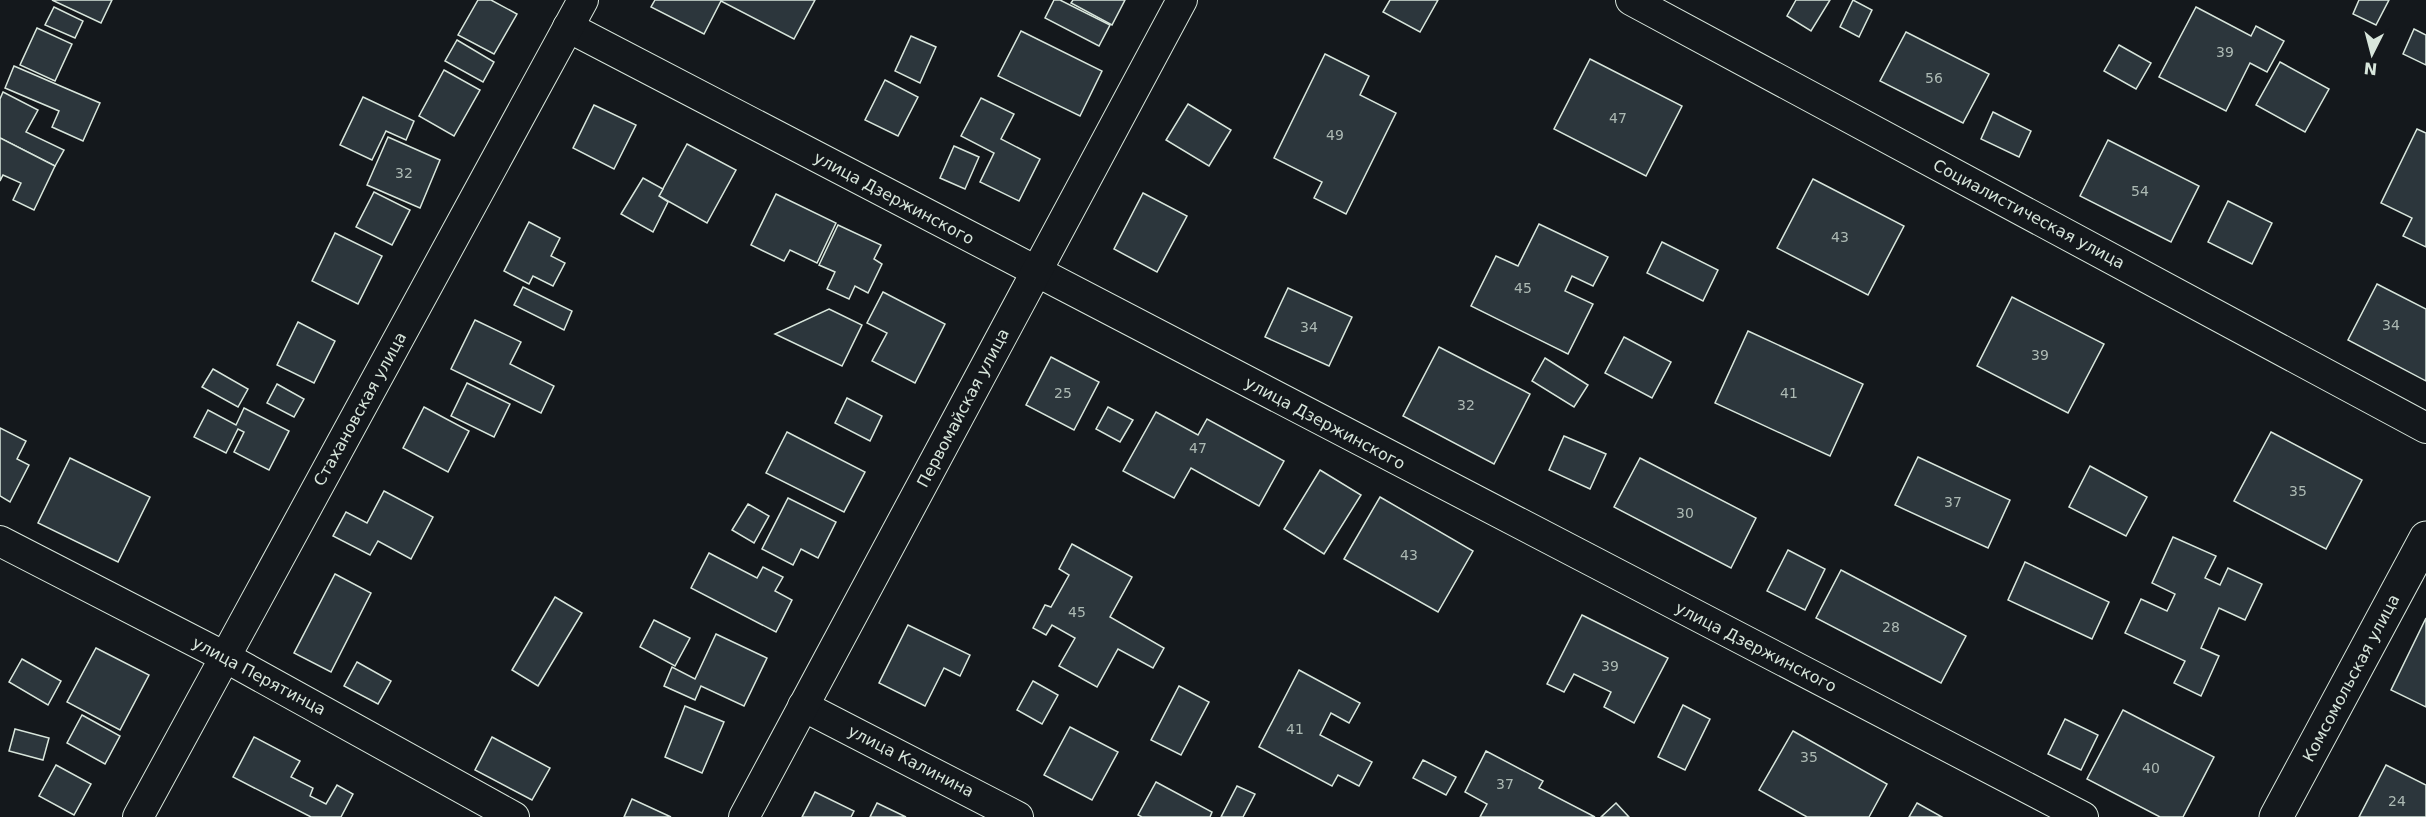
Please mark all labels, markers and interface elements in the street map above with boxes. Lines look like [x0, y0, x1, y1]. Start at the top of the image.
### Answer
north arrow [2342, 24, 2402, 84]
house number: 39 [2216, 44, 2234, 60]
text: N [2363, 58, 2378, 79]
house number: 56 [1925, 70, 1943, 86]
house number: 47 [1609, 110, 1627, 126]
house number: 49 [1326, 127, 1344, 143]
street label: улица Дзержинского [811, 148, 977, 248]
street label: Социалистическая улица [1930, 155, 2128, 273]
house number: 32 [395, 165, 413, 181]
house number: 54 [2131, 183, 2149, 199]
house number: 43 [1831, 229, 1849, 245]
house number: 45 [1514, 280, 1532, 296]
house number: 34 [2382, 317, 2400, 333]
house number: 34 [1300, 319, 1318, 335]
street label: Первомайская улица [913, 325, 1013, 491]
street label: Стахановская улица [310, 329, 410, 489]
house number: 39 [2031, 347, 2049, 363]
street label: улица Дзержинского [1242, 373, 1408, 473]
house number: 25 [1054, 385, 1072, 401]
house number: 41 [1780, 385, 1798, 401]
house number: 32 [1457, 397, 1475, 413]
house number: 47 [1189, 440, 1207, 456]
house number: 35 [2289, 483, 2307, 499]
house number: 37 [1944, 494, 1962, 510]
house number: 30 [1676, 505, 1694, 521]
house number: 43 [1400, 547, 1418, 563]
street label: Комсомольская улица [2299, 591, 2403, 765]
street label: улица Дзержинского [1672, 598, 1840, 696]
house number: 45 [1068, 604, 1086, 620]
house number: 28 [1882, 619, 1900, 635]
street label: улица Перятинца [189, 633, 329, 719]
house number: 39 [1601, 658, 1619, 674]
street label: улица Калинина [845, 721, 977, 801]
house number: 41 [1286, 721, 1304, 737]
house number: 35 [1800, 749, 1818, 765]
house number: 40 [2142, 760, 2160, 776]
house number: 37 [1496, 776, 1514, 792]
house number: 24 [2388, 793, 2406, 809]

